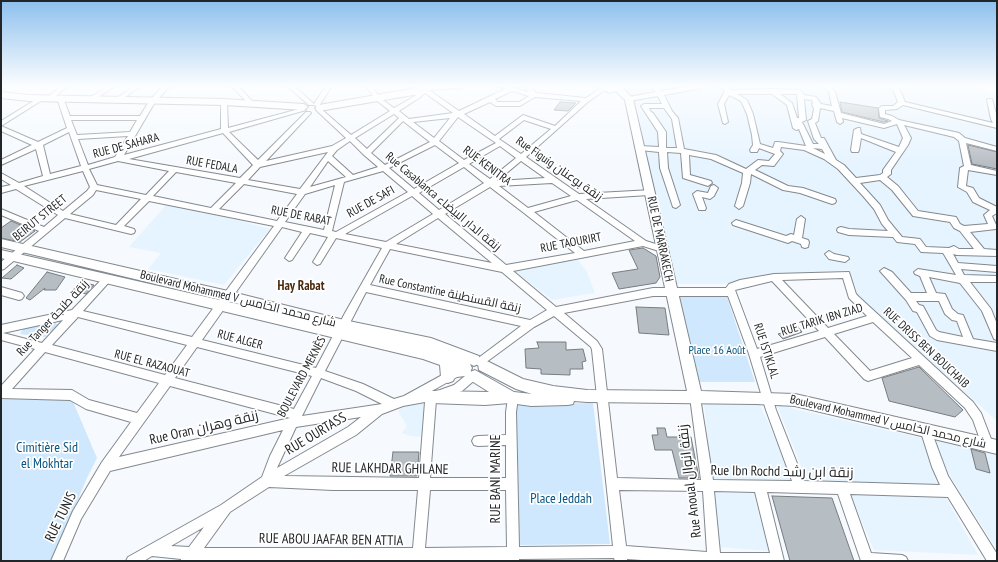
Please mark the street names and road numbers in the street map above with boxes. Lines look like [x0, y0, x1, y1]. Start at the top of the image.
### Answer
street label: RUE DE SAHARA [91, 130, 161, 162]
street label: Rue Figuig زنقة بوعنان [513, 134, 605, 204]
street label: RUE KENITRA [460, 143, 514, 189]
street label: Rue Casablanca زنقة الدار البيضاء [382, 149, 504, 255]
street label: RUE FEDALA [185, 153, 239, 177]
street label: RUE DE SAFI [345, 183, 397, 221]
street label: BEIRUT STREET [10, 192, 70, 244]
street label: RUE DE MARRAKECH [644, 195, 676, 283]
street label: RUE DE RABAT [270, 203, 332, 229]
street label: RUE TAOURIRT [539, 230, 603, 256]
street label: Boulevard Mohammed V شارع محمد الخامس [139, 268, 337, 330]
street label: Rue Constantine زنقة القسنطينة [378, 272, 522, 316]
street label: Rue Tanger زنقة طنجة [14, 277, 92, 359]
street label: RUE TARIK IBN ZIAD [779, 301, 865, 339]
street label: RUE DRISS BEN BOUCHAIB [880, 305, 972, 391]
street label: RUE ISTIKLAL [750, 321, 782, 381]
street label: RUE ALGER [216, 327, 264, 353]
street label: BOULEVARD MEKNÈS [275, 334, 329, 420]
street label: RUE EL RAZAOUAT [113, 347, 191, 381]
street label: Boulevard Mohammed V شارع محمد الخامس [788, 392, 988, 452]
street label: Rue Oran زنقة وهران [148, 407, 260, 449]
street label: RUE OURTASS [282, 409, 350, 459]
street label: Rue Anoual زنقة انوال [675, 423, 705, 539]
street label: RUE BANI MARINE [488, 434, 504, 524]
street label: RUE LAKHDAR GHILANE [331, 460, 449, 478]
street label: Rue Ibn Rochd زنقة ابن رشد [710, 462, 854, 482]
street label: RUE TUNIS [42, 489, 80, 545]
street label: RUE ABOU JAAFAR BEN ATTIA [259, 530, 403, 550]

